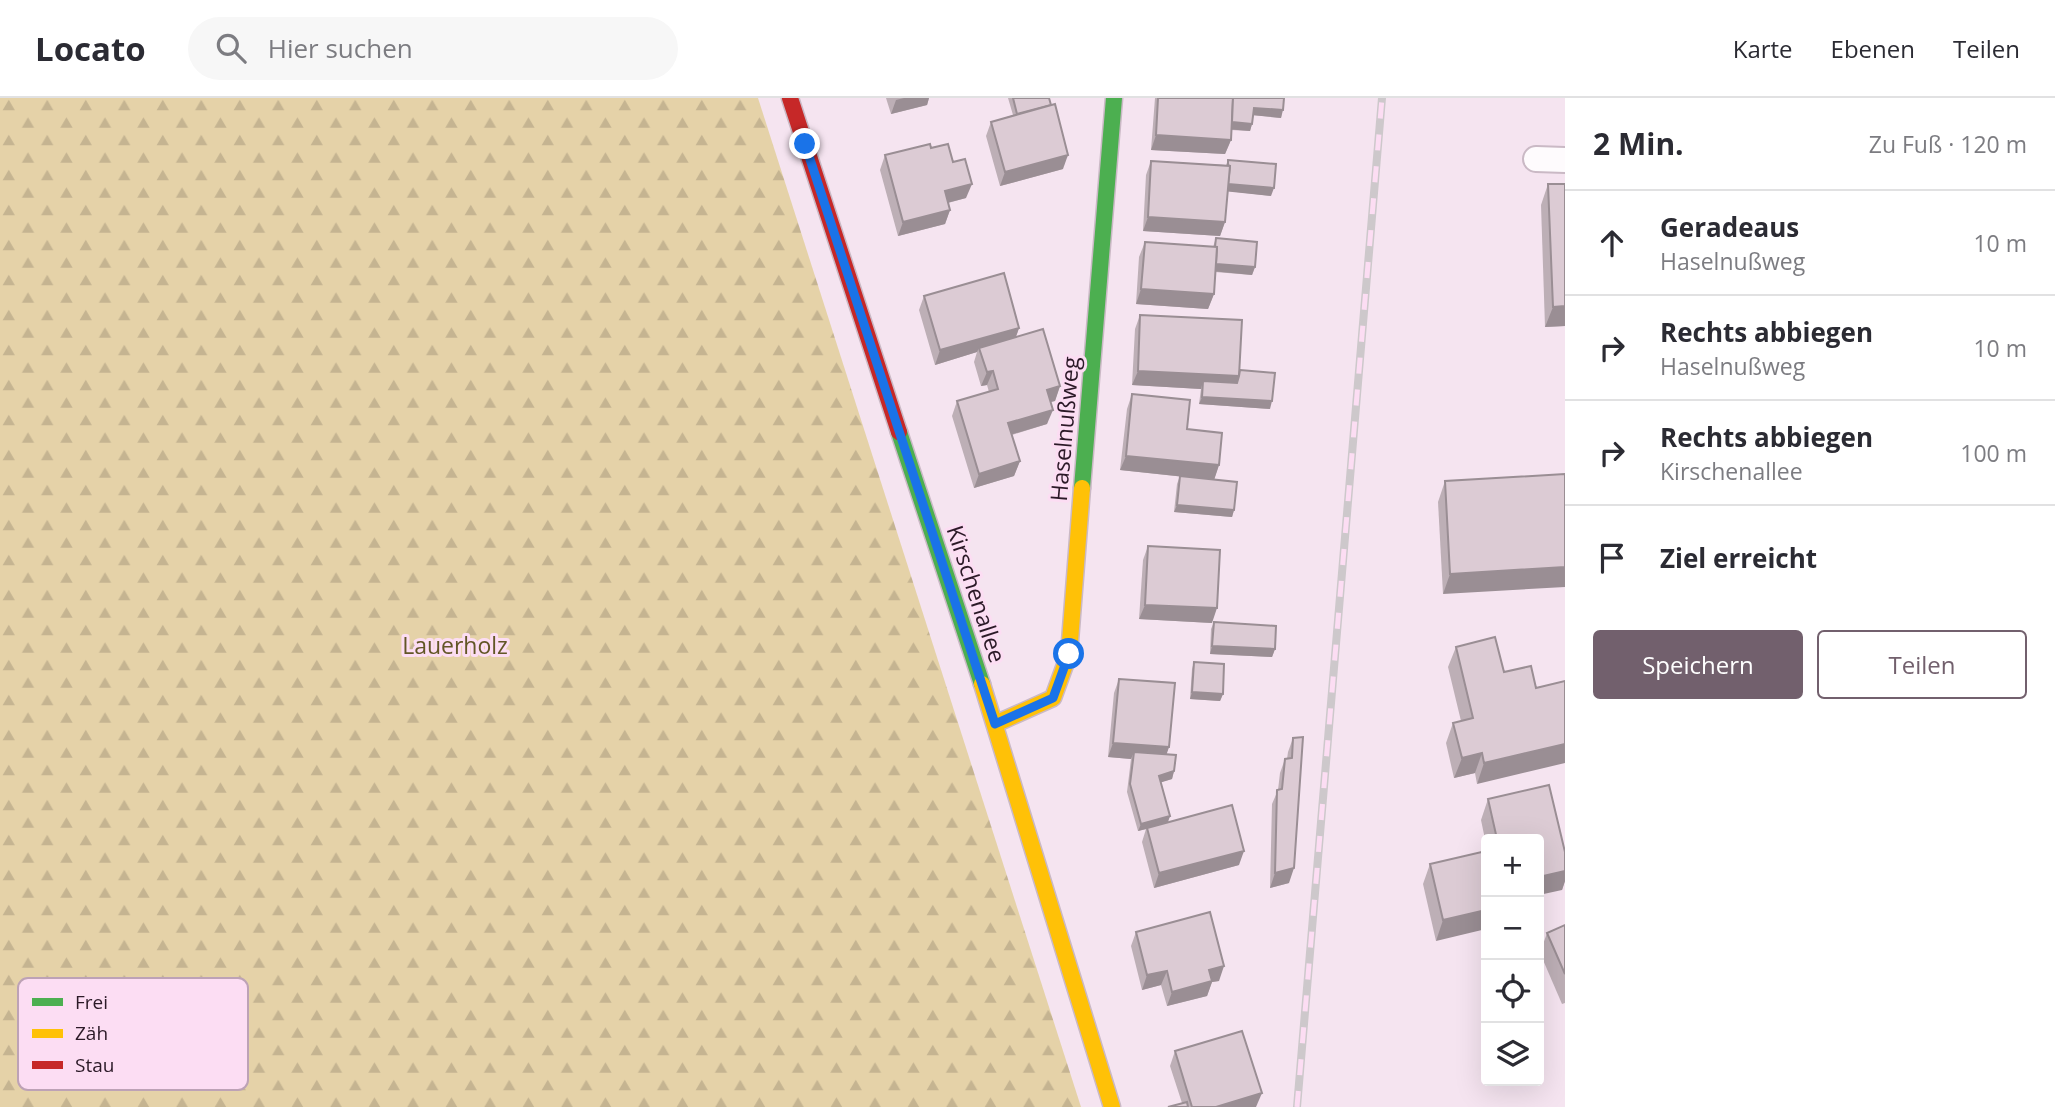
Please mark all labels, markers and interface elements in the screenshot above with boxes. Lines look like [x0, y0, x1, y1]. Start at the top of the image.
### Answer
search box [188, 17, 678, 80]
text: Locato [35, 26, 146, 71]
icon: search [212, 29, 250, 67]
text: Hier suchen [268, 30, 413, 66]
text: Karte [1733, 32, 1793, 65]
text: Ebenen [1831, 32, 1915, 65]
text: Teilen [1953, 32, 2020, 65]
text: 2 Min. [1593, 123, 1684, 164]
route end [789, 128, 820, 159]
text: Zu Fuß · 120 m [1869, 128, 2027, 160]
text: Geradeaus [1660, 209, 1799, 245]
icon: ahead [1593, 224, 1631, 262]
text: 10 m [1973, 227, 2027, 259]
text: Haselnußweg [1660, 245, 1805, 277]
text: Rechts abbiegen [1660, 314, 1873, 350]
icon: right [1593, 329, 1631, 367]
text: 10 m [1973, 332, 2027, 364]
text: Haselnußweg [1660, 350, 1805, 382]
street label: Haselnußweg [1042, 355, 1086, 503]
text: Rechts abbiegen [1660, 419, 1873, 455]
icon: right [1593, 434, 1631, 472]
text: 100 m [1960, 437, 2027, 469]
text: Kirschenallee [1660, 455, 1803, 487]
street label: Kirschenallee [940, 521, 1014, 666]
icon: arrive [1593, 539, 1631, 577]
text: Ziel erreicht [1660, 540, 1817, 576]
park label: Lauerholz [402, 629, 508, 661]
button: Speichern [1593, 630, 1803, 699]
button: Teilen [1817, 630, 2027, 699]
route start [1053, 638, 1084, 669]
map controls [1481, 834, 1544, 1086]
button: + [1481, 834, 1544, 897]
button: − [1481, 897, 1544, 960]
button: locate [1481, 960, 1544, 1023]
legend [18, 978, 248, 1090]
text: Frei [75, 989, 108, 1015]
text: Zäh [75, 1020, 108, 1046]
button: layers [1481, 1023, 1544, 1086]
text: Stau [75, 1052, 114, 1078]

